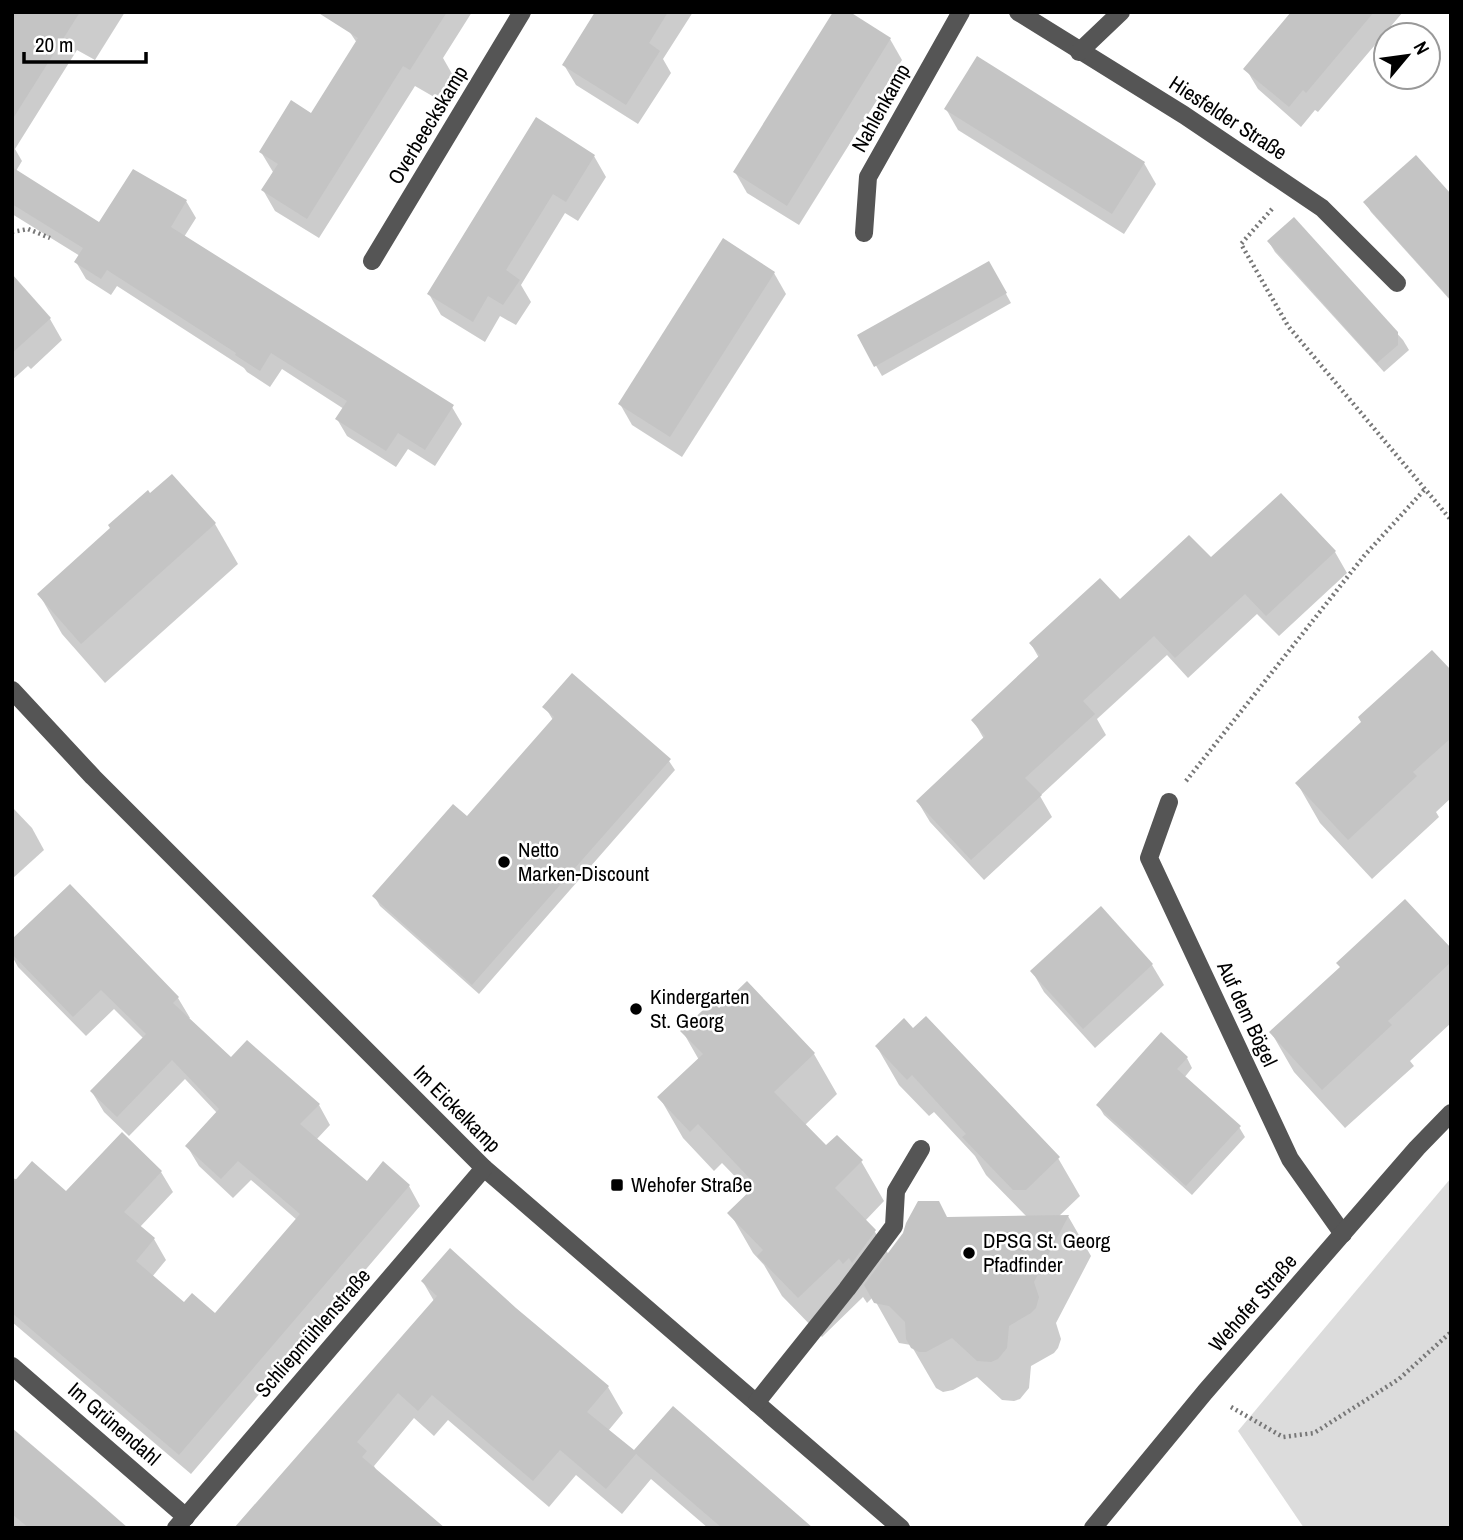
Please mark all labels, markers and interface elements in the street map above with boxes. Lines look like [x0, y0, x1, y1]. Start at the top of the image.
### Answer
scale bar [24, 21, 147, 65]
north arrow [1372, 21, 1442, 91]
text: 20 m [35, 30, 73, 59]
text: N [1408, 37, 1436, 59]
street label: Nahlenkamp [844, 58, 917, 157]
street label: Overbeeckskamp [381, 60, 475, 190]
street label: Hiesfelder Straße [1164, 69, 1293, 166]
place label: Netto Marken-Discount [518, 835, 649, 888]
marker: Netto Marken-Discount [496, 854, 512, 870]
street label: Auf dem Bögel [1210, 956, 1284, 1071]
place label: Kindergarten St. Georg [650, 982, 750, 1035]
marker: Kindergarten St. Georg [628, 1001, 644, 1017]
street label: Im Eickelkamp [407, 1058, 508, 1159]
place label: Wehofer Straße [631, 1170, 752, 1199]
marker: Wehofer Straße [609, 1177, 625, 1193]
place label: DPSG St. Georg Pfadfinder [983, 1226, 1111, 1279]
marker: DPSG St. Georg Pfadfinder [961, 1245, 977, 1261]
street label: Wehofer Straße [1202, 1247, 1303, 1358]
street label: Schliepmühlenstraße [248, 1262, 377, 1404]
street label: Im Grünendahl [62, 1375, 167, 1472]

